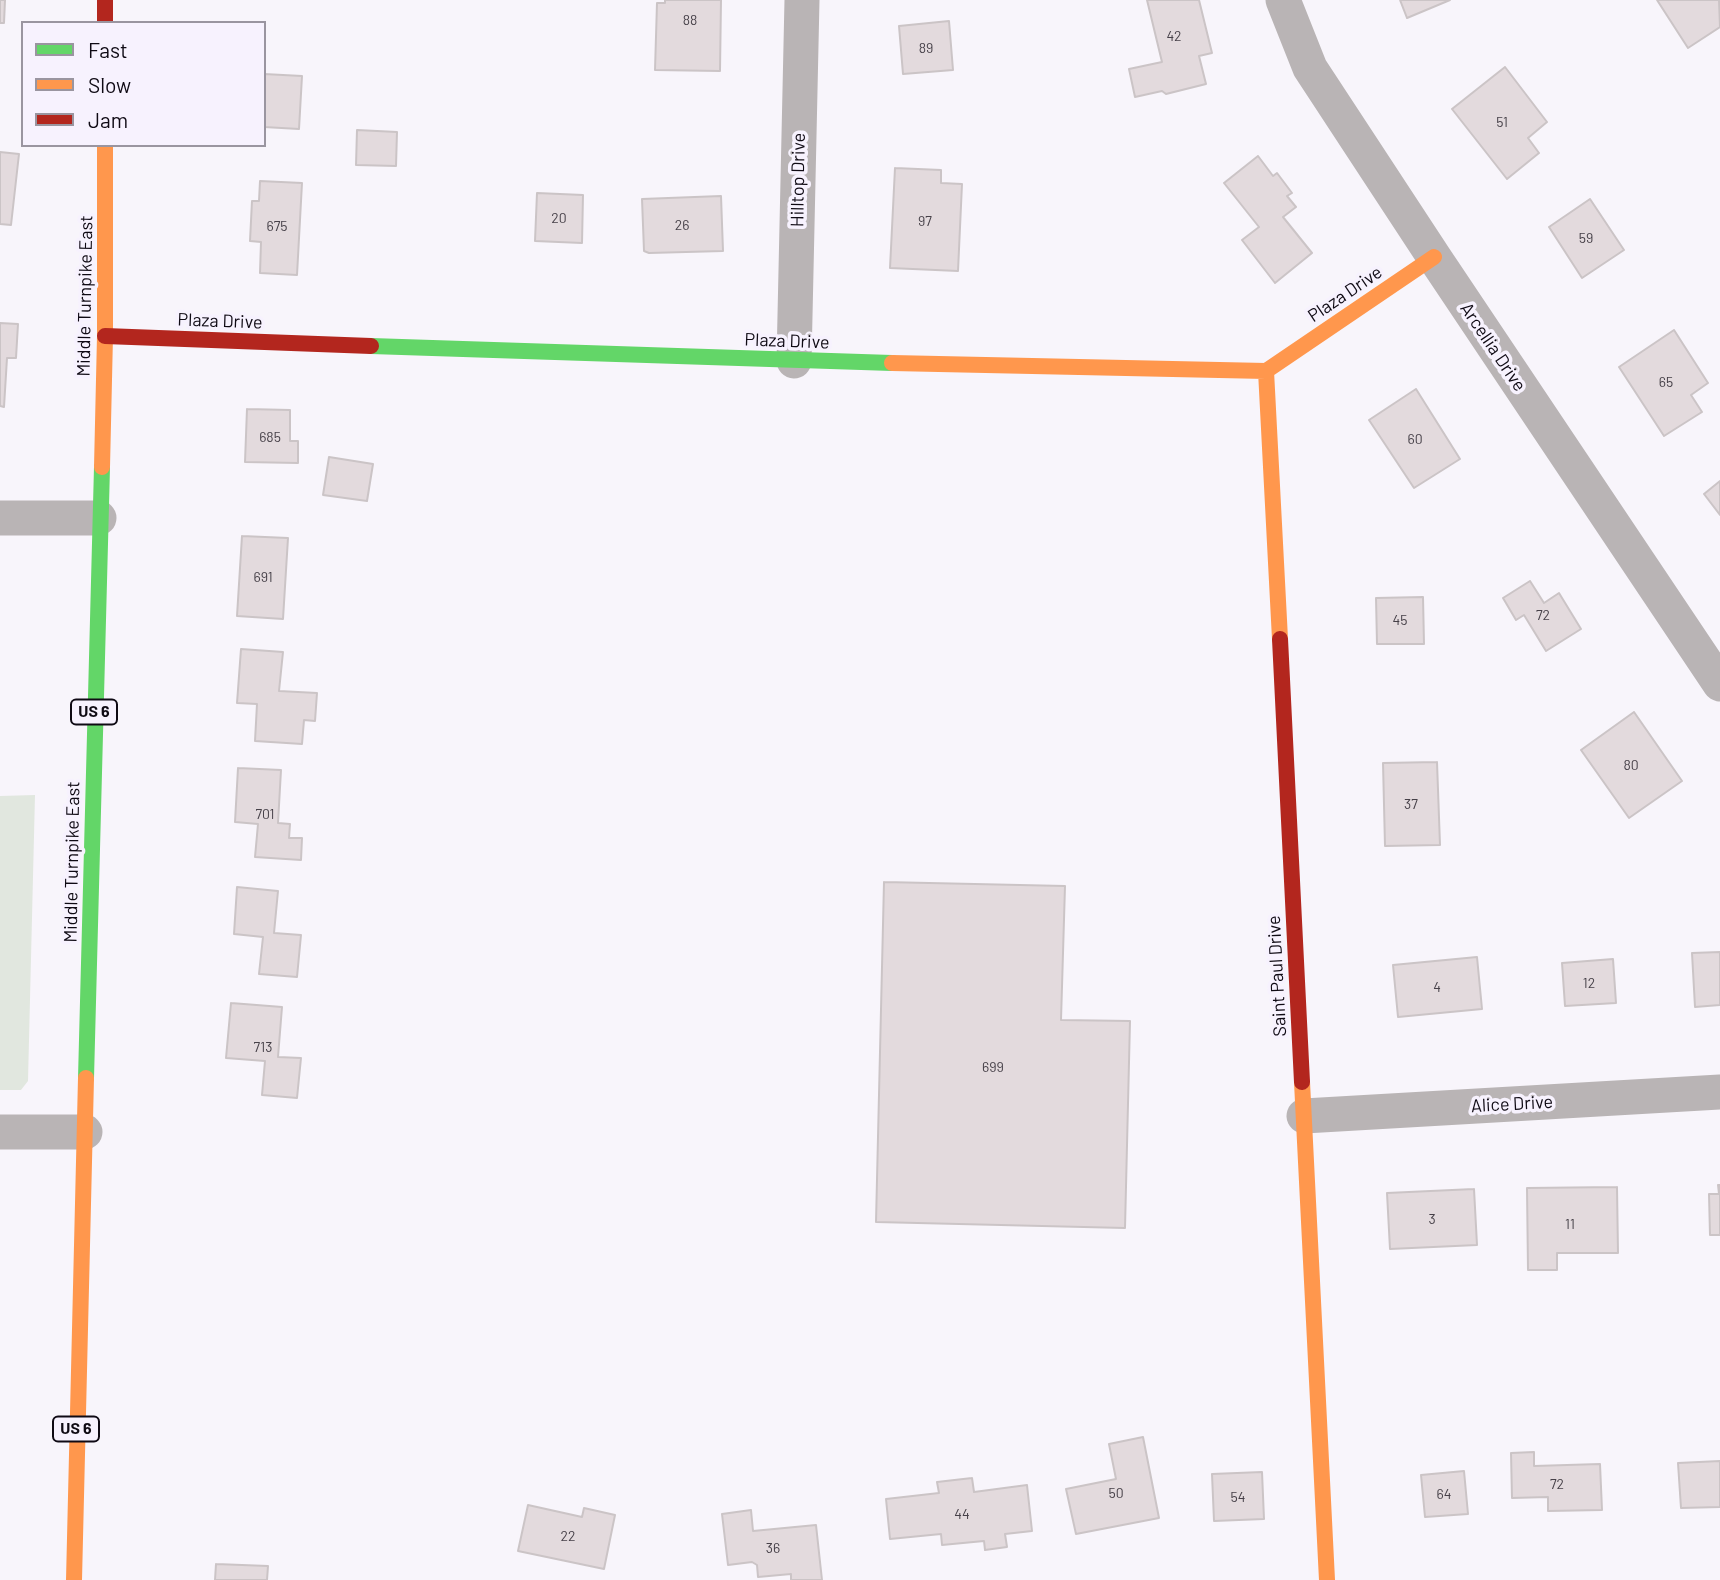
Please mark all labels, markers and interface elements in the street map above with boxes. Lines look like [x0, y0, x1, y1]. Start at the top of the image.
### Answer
house number: 88 [683, 12, 697, 28]
legend [21, 21, 266, 147]
house number: 42 [1166, 28, 1182, 44]
text: Fast [88, 37, 128, 62]
house number: 89 [919, 40, 933, 56]
text: Slow [88, 72, 131, 97]
text: Jam [88, 107, 128, 132]
house number: 51 [1496, 114, 1508, 130]
street label: Hilltop Drive [786, 133, 810, 227]
house number: 20 [551, 210, 567, 226]
house number: 97 [918, 213, 932, 229]
street label: Middle Turnpike East [73, 215, 97, 377]
house number: 26 [675, 217, 689, 233]
house number: 675 [266, 218, 288, 234]
house number: 59 [1579, 230, 1593, 246]
street label: Plaza Drive [1304, 261, 1386, 327]
street label: Arcellia Drive [1456, 299, 1530, 395]
street label: Plaza Drive [177, 309, 263, 333]
street label: Plaza Drive [744, 329, 830, 353]
house number: 65 [1659, 374, 1673, 390]
house number: 685 [259, 429, 281, 445]
house number: 60 [1407, 431, 1423, 447]
house number: 691 [253, 569, 273, 585]
house number: 72 [1536, 607, 1550, 623]
house number: 45 [1393, 612, 1407, 628]
road number: US 6 [71, 699, 117, 724]
house number: 80 [1623, 757, 1639, 773]
street label: Middle Turnpike East [60, 781, 84, 943]
house number: 37 [1404, 796, 1418, 812]
house number: 701 [255, 806, 275, 822]
street label: Saint Paul Drive [1263, 915, 1291, 1037]
house number: 12 [1583, 975, 1595, 991]
house number: 4 [1433, 979, 1441, 995]
house number: 713 [254, 1039, 272, 1055]
house number: 699 [982, 1059, 1004, 1075]
street label: Alice Drive [1470, 1091, 1554, 1117]
house number: 3 [1428, 1211, 1436, 1227]
house number: 11 [1565, 1216, 1575, 1232]
road number: US 6 [53, 1416, 99, 1442]
house number: 72 [1550, 1476, 1564, 1492]
house number: 50 [1108, 1485, 1124, 1501]
house number: 64 [1437, 1486, 1451, 1502]
house number: 54 [1231, 1489, 1245, 1505]
house number: 44 [954, 1506, 970, 1522]
house number: 22 [560, 1528, 576, 1544]
house number: 36 [766, 1540, 780, 1556]

